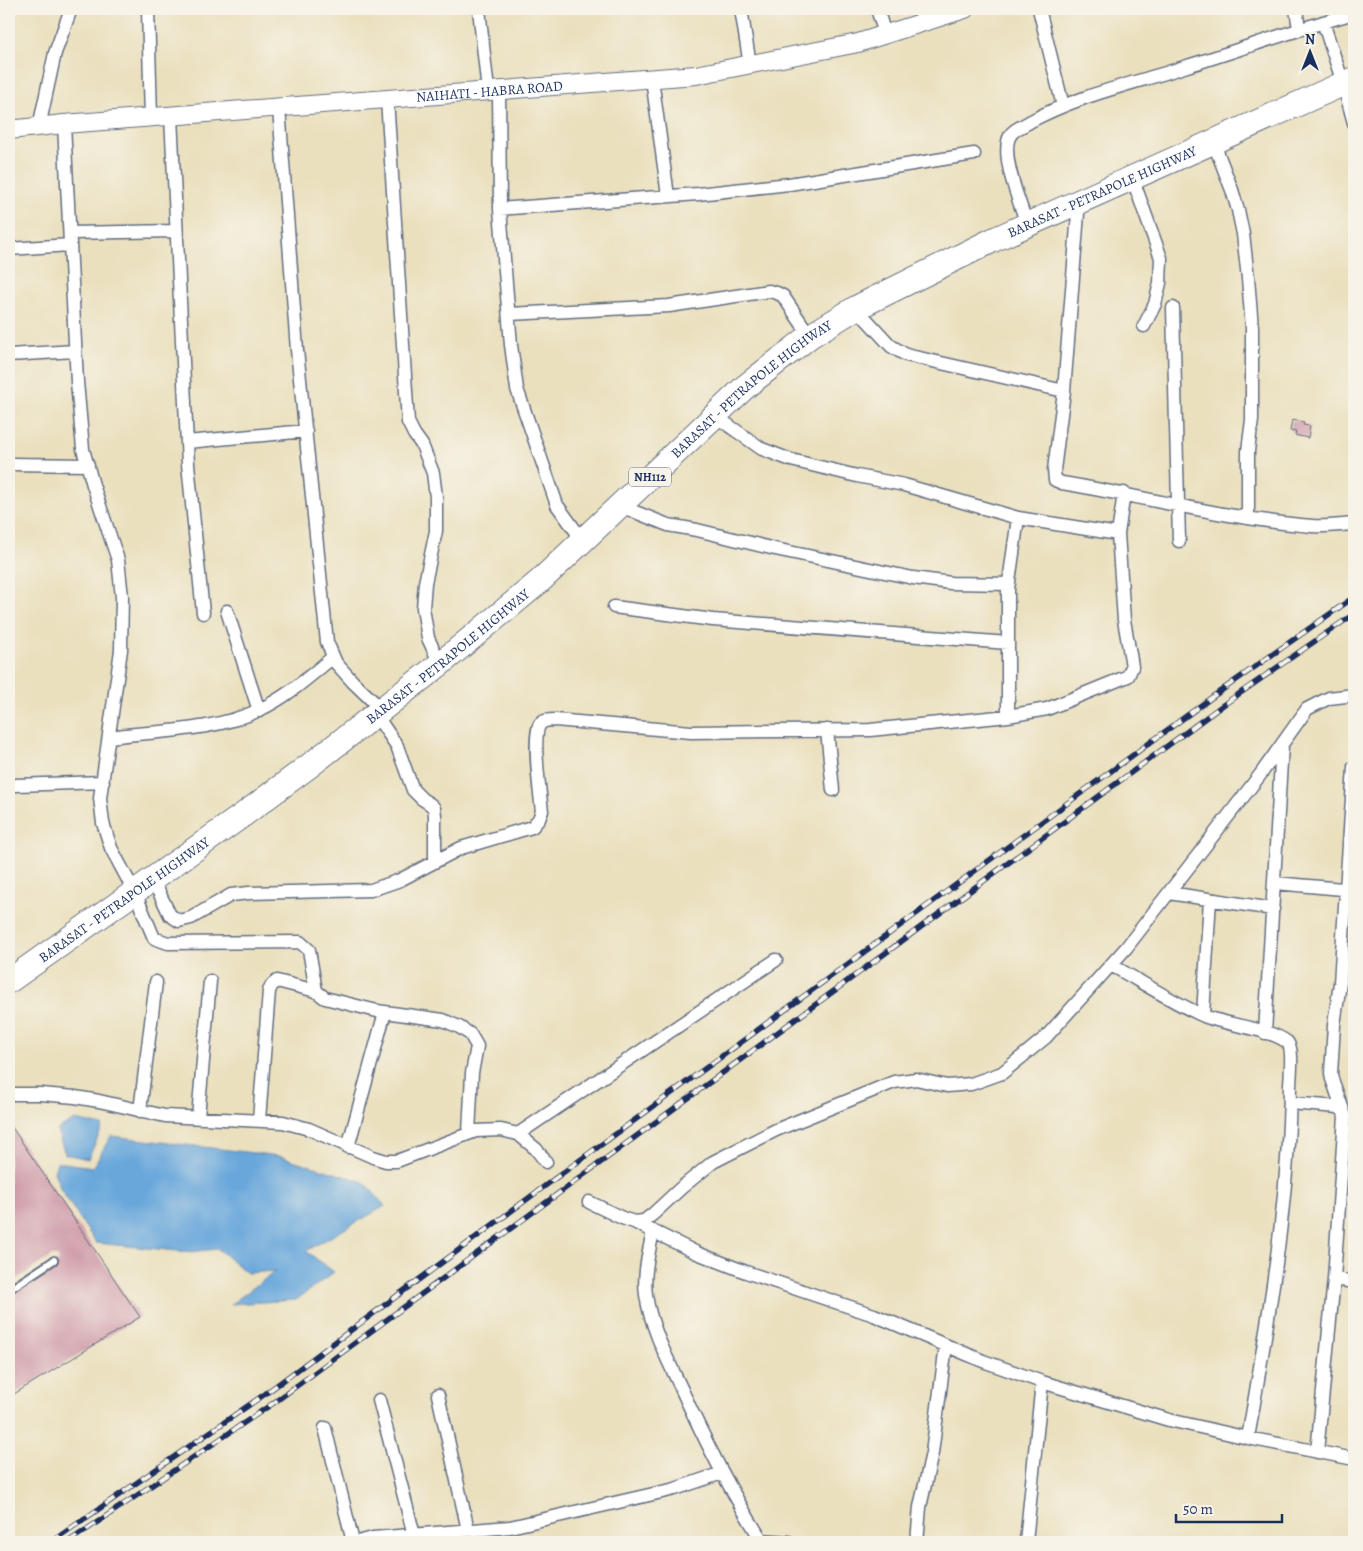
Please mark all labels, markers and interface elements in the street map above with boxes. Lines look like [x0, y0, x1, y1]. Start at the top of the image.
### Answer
north arrow [1286, 28, 1336, 78]
text: N [1305, 30, 1315, 49]
street label: NAIHATI - HABRA ROAD [415, 76, 564, 107]
street label: BARASAT - PETRAPOLE HIGHWAY [1004, 141, 1200, 242]
street label: BARASAT - PETRAPOLE HIGHWAY [667, 316, 836, 462]
road number: NH112 [629, 468, 671, 487]
street label: BARASAT - PETRAPOLE HIGHWAY [362, 584, 534, 728]
street label: BARASAT - PETRAPOLE HIGHWAY [35, 832, 214, 967]
scale bar [1176, 1491, 1282, 1523]
text: 50 m [1183, 1499, 1213, 1519]

